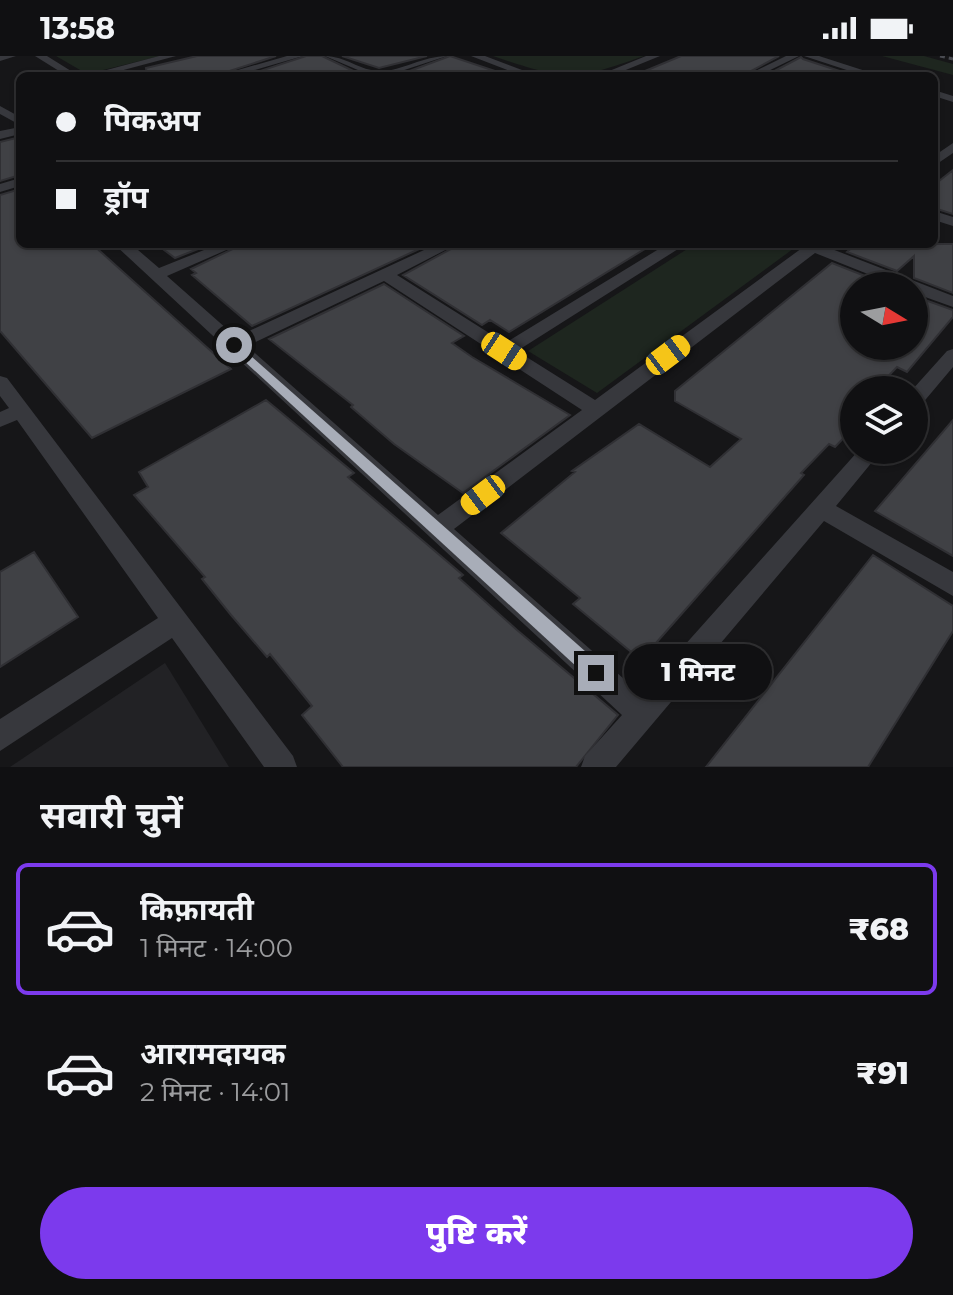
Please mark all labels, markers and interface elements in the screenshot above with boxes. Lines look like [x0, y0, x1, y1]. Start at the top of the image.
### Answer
text: 13:58 [40, 10, 115, 47]
text: पिकअप [104, 102, 200, 139]
text: ड्रॉप [104, 179, 148, 216]
north arrow [840, 272, 928, 360]
map controls [840, 272, 928, 464]
route start [216, 327, 252, 363]
car [477, 328, 531, 374]
car [642, 331, 694, 379]
button: layers [840, 376, 928, 464]
car [457, 471, 509, 519]
callout: 1 मिनट [624, 645, 772, 701]
route end [578, 655, 614, 691]
text: 1 मिनट [661, 656, 735, 688]
text: सवारी चुनें [40, 793, 183, 837]
text: किफ़ायती [140, 891, 254, 928]
icon: car [44, 893, 116, 965]
text: ₹68 [848, 911, 909, 948]
text: 1 मिनट · 14:00 [140, 932, 293, 964]
text: आरामदायक [140, 1035, 286, 1072]
icon: car [44, 1037, 116, 1109]
text: ₹91 [856, 1055, 909, 1092]
text: 2 मिनट · 14:01 [140, 1076, 290, 1108]
button: पुष्टि करें [40, 1187, 913, 1279]

